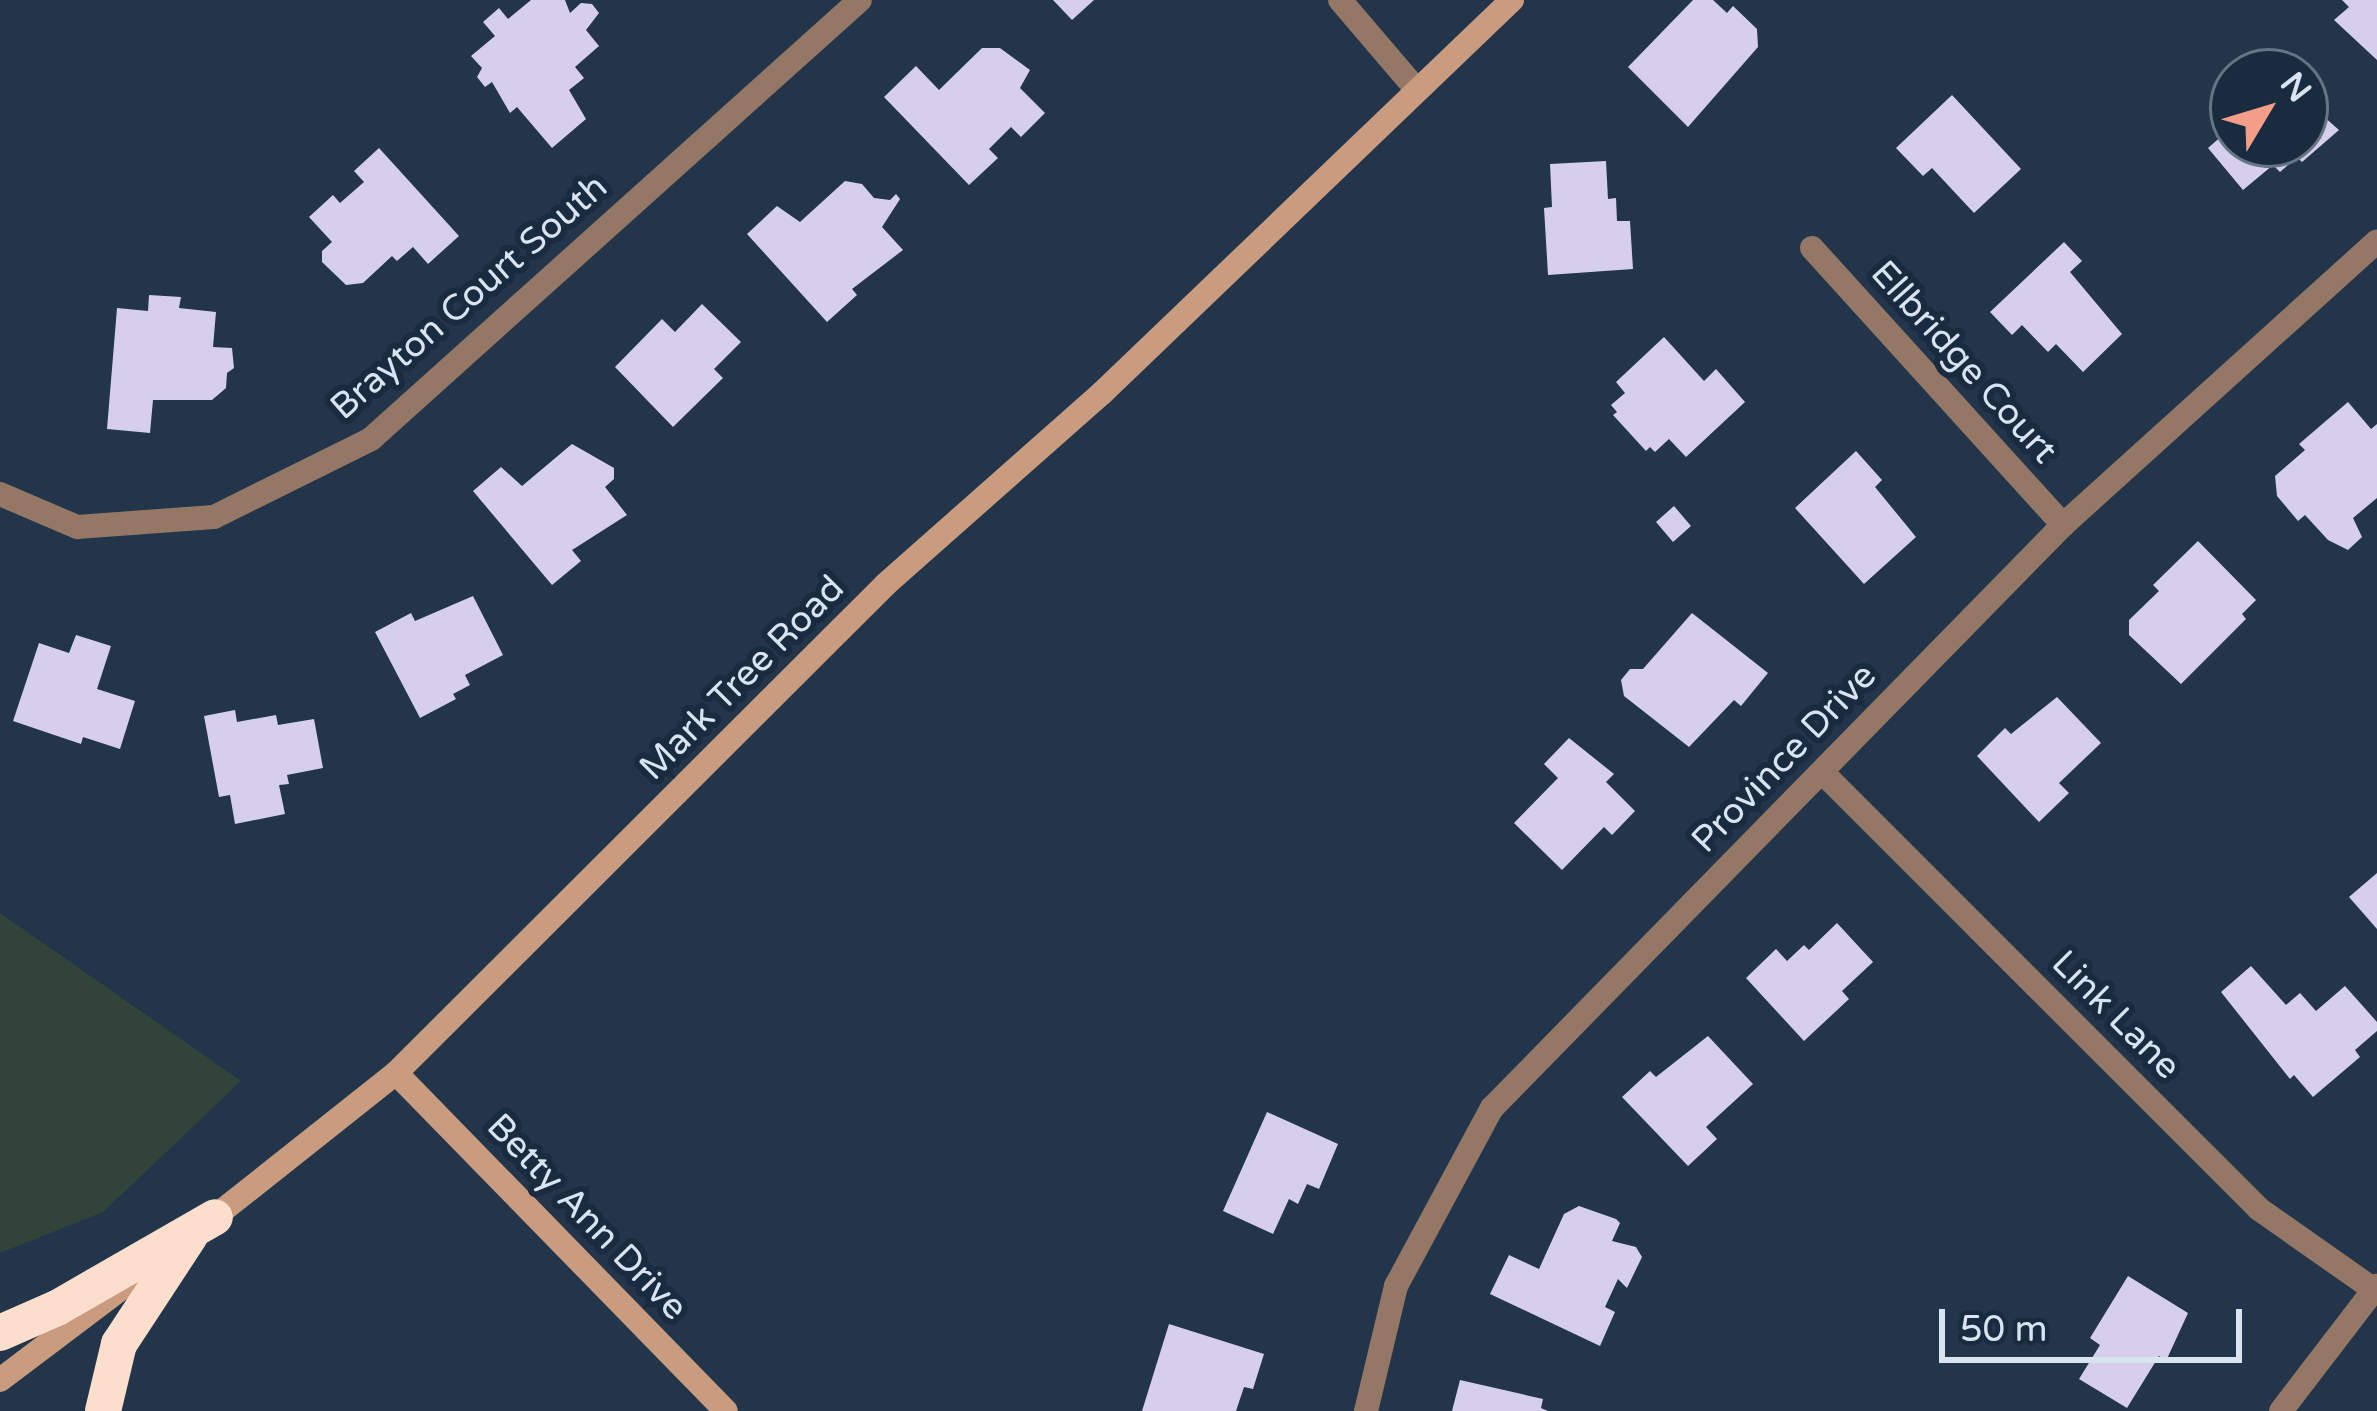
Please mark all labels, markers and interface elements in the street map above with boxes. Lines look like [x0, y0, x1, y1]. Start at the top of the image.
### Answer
north arrow [2209, 48, 2329, 168]
text: N [2272, 65, 2319, 110]
street label: Brayton Court South [322, 165, 616, 429]
street label: Ellbridge Court [1862, 252, 2066, 472]
street label: Mark Tree Road [631, 567, 853, 789]
street label: Province Drive [1683, 654, 1885, 862]
street label: Link Lane [2043, 942, 2189, 1088]
street label: Betty Ann Drive [478, 1105, 696, 1329]
scale bar [1945, 1285, 2248, 1359]
text: 50 m [1960, 1308, 2048, 1351]

